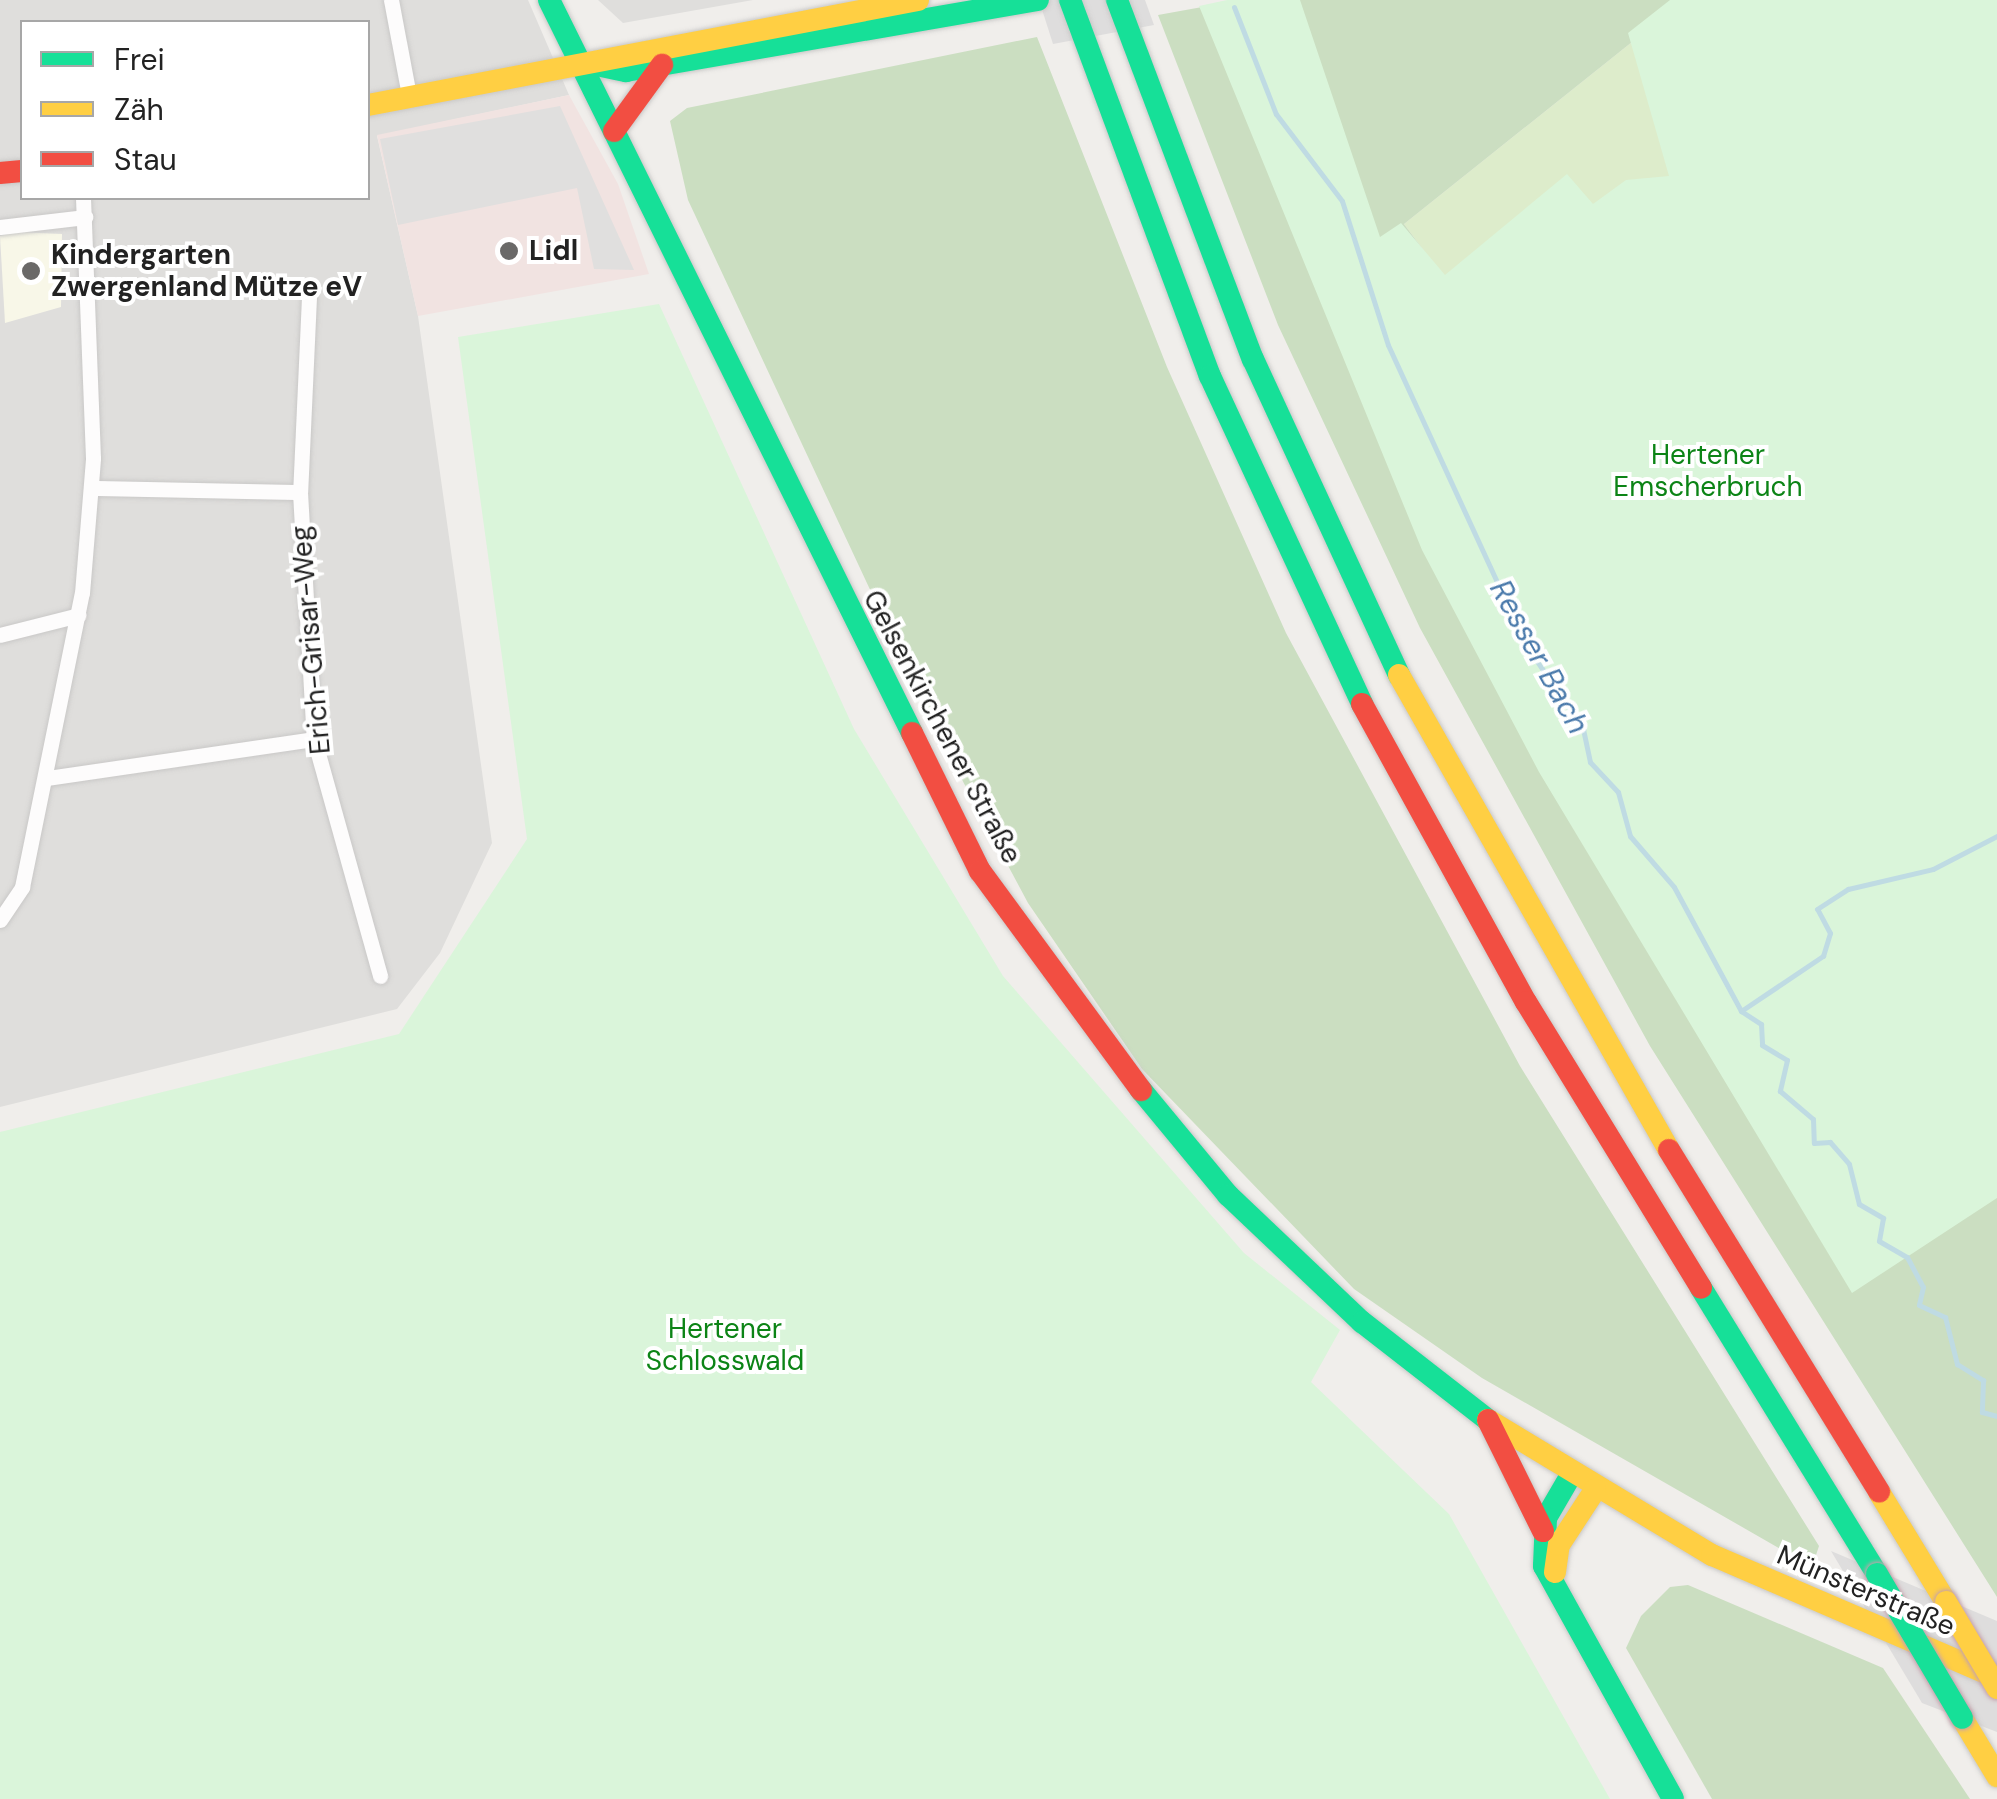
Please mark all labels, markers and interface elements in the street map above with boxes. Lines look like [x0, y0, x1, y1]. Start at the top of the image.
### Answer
legend [20, 20, 370, 200]
text: Frei [114, 40, 165, 79]
text: Zäh [114, 90, 164, 129]
text: Stau [114, 140, 177, 179]
place label: Lidl [529, 234, 578, 268]
place label: Kindergarten Zwergenland Mütze eV [51, 238, 362, 304]
marker: Lidl [498, 240, 520, 262]
marker: Kindergarten Zwergenland Mütze eV [20, 260, 42, 282]
park label: Hertener Emscherbruch [1613, 438, 1803, 504]
street label: Erich-Grisar-Weg [284, 524, 338, 756]
water label: Resser Bach [1482, 574, 1596, 740]
street label: Gelsenkirchener Straße [856, 585, 1028, 869]
park label: Hertener Schlosswald [646, 1312, 804, 1378]
street label: Münsterstraße [1772, 1538, 1960, 1644]

